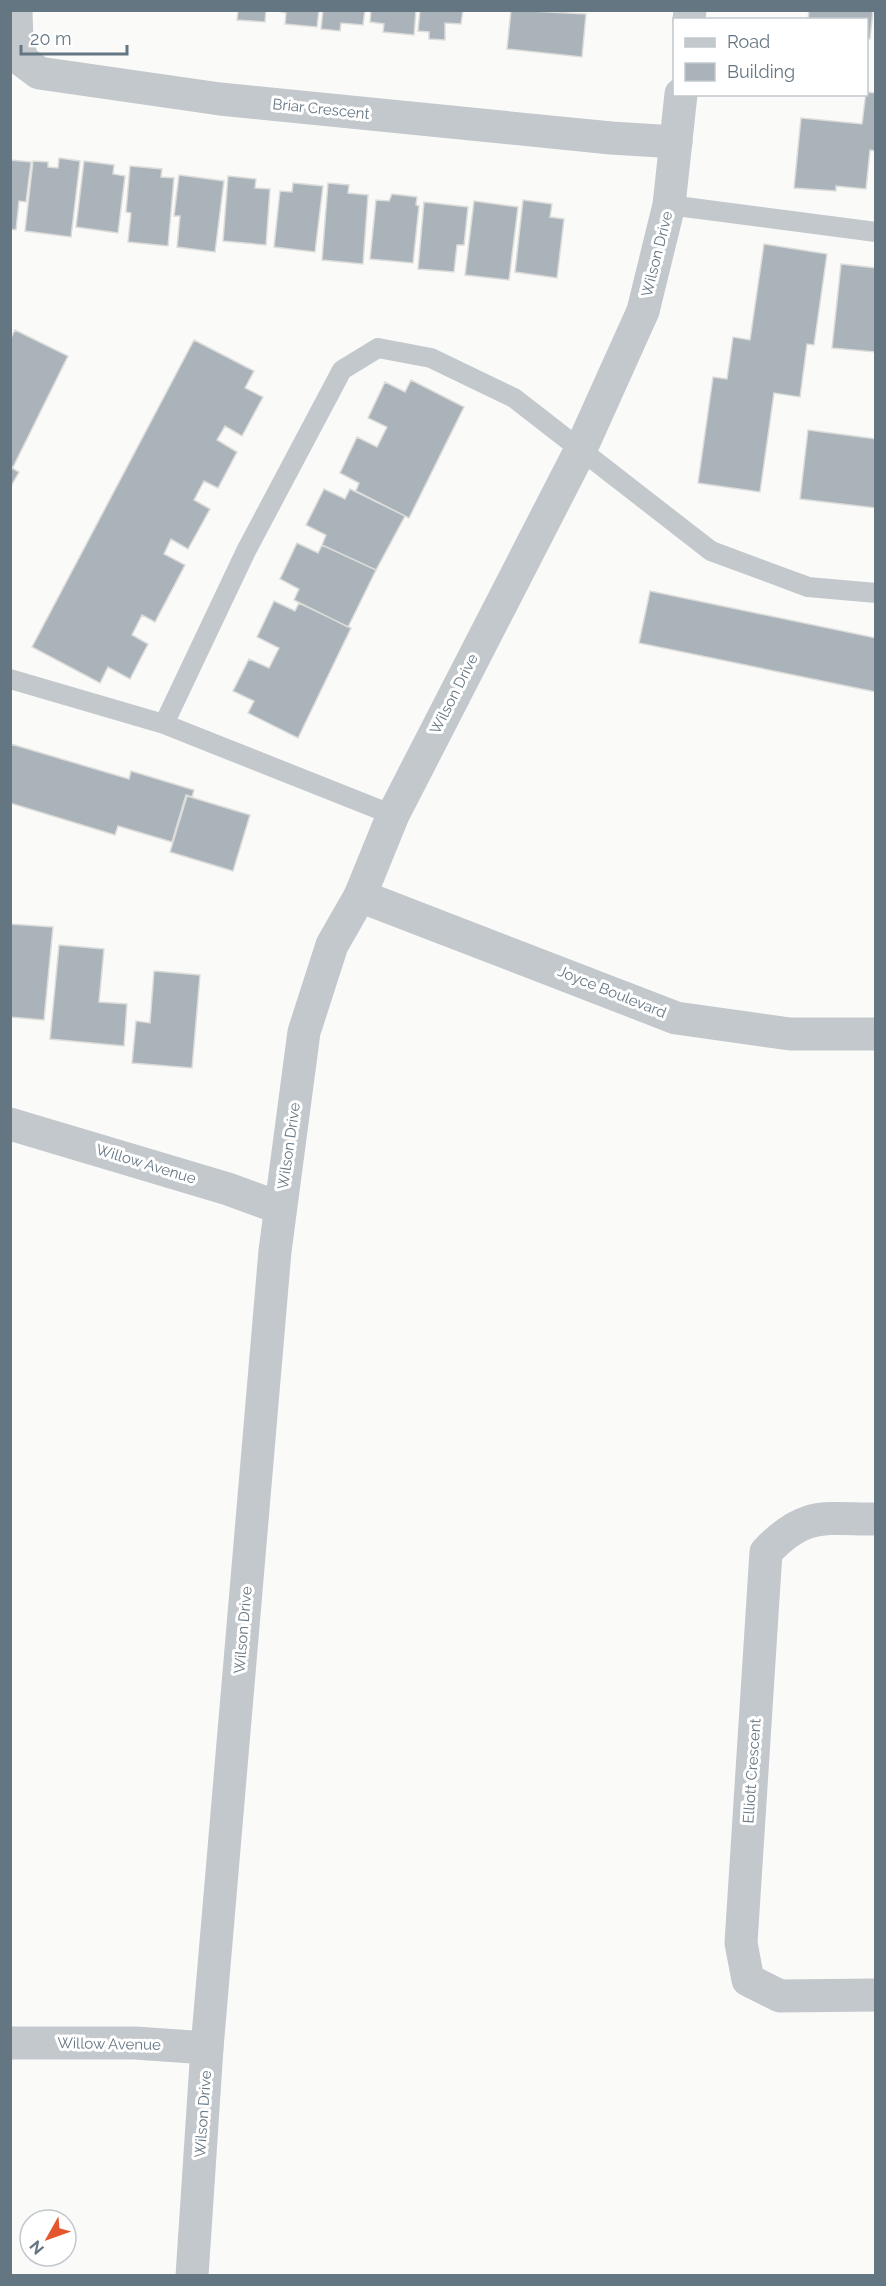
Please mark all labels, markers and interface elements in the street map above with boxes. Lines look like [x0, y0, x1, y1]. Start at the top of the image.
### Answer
scale bar [21, 18, 128, 56]
legend [673, 18, 868, 96]
text: 20 m [30, 28, 72, 49]
text: Road [727, 31, 770, 52]
text: Building [727, 61, 795, 82]
street label: Briar Crescent [272, 95, 370, 123]
street label: Wilson Drive [638, 209, 676, 299]
street label: Wilson Drive [426, 651, 482, 737]
street label: Joyce Boulevard [555, 962, 669, 1022]
street label: Wilson Drive [274, 1101, 304, 1191]
street label: Willow Avenue [94, 1140, 198, 1188]
street label: Wilson Drive [230, 1585, 256, 1674]
street label: Elliott Crescent [739, 1718, 765, 1824]
street label: Willow Avenue [57, 2034, 161, 2054]
street label: Wilson Drive [191, 2070, 215, 2158]
north arrow [18, 2208, 78, 2268]
text: N [26, 2237, 48, 2258]

